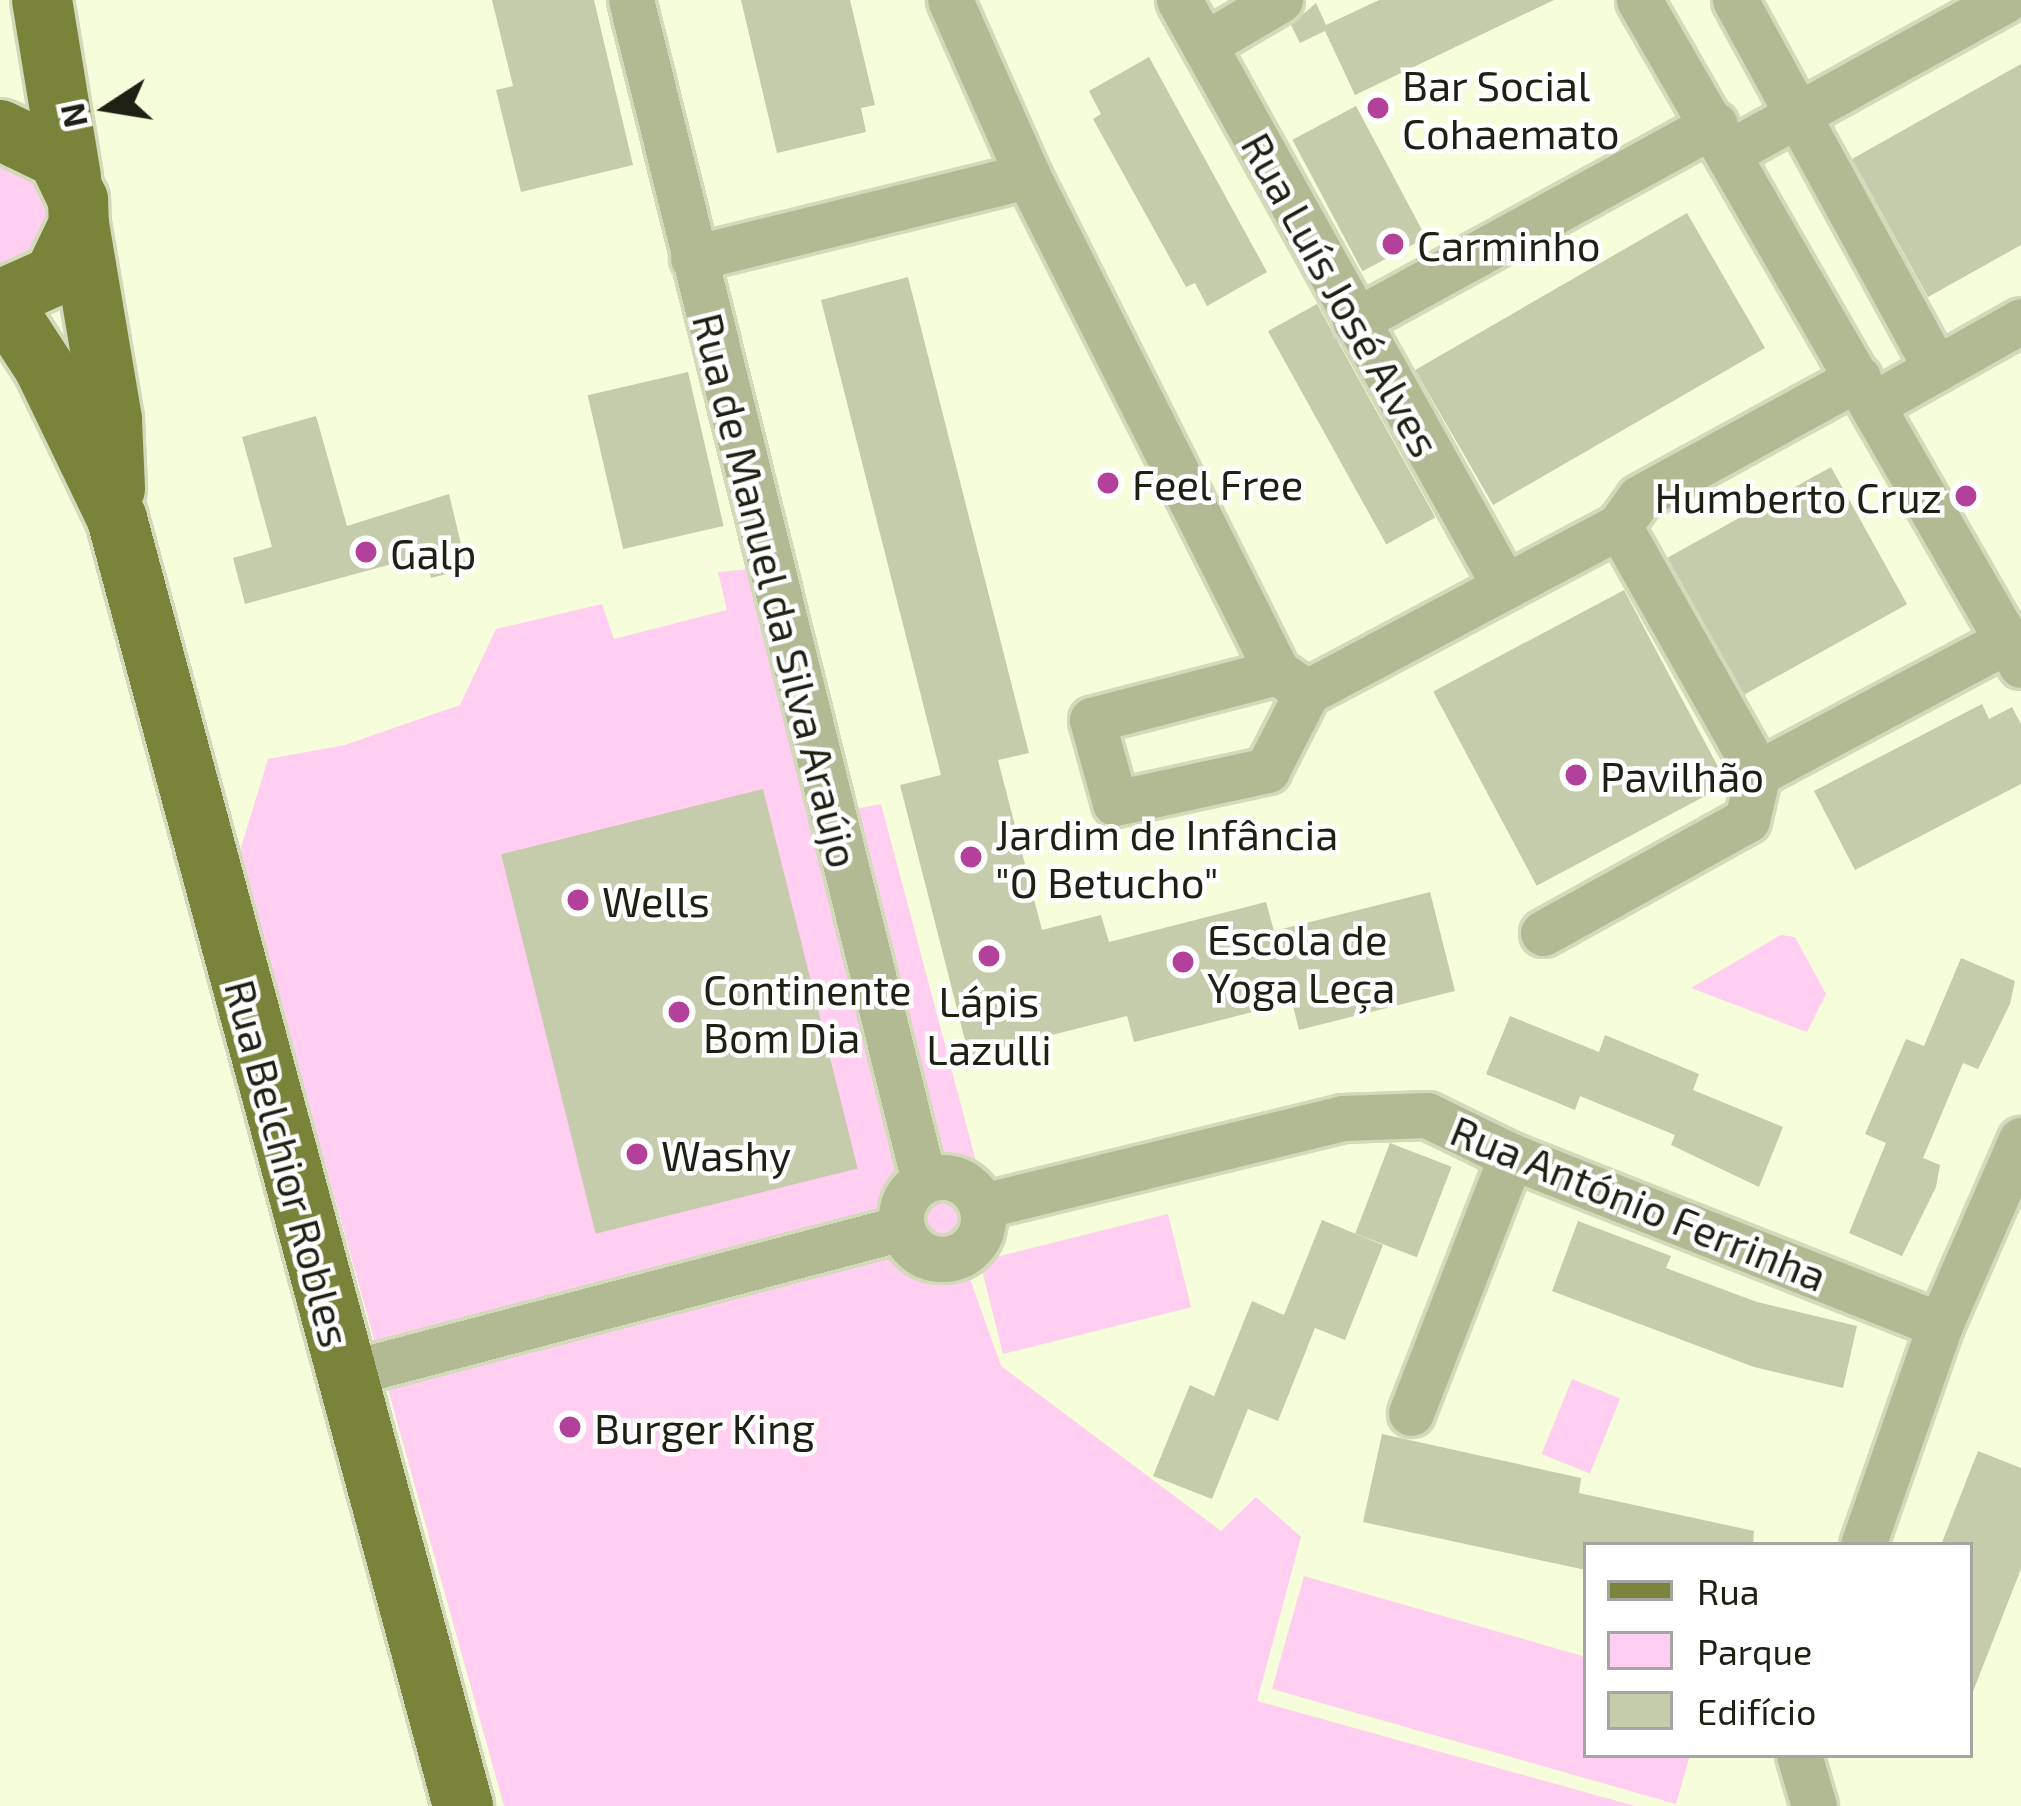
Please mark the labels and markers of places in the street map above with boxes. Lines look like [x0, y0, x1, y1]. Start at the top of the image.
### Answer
place label: Bar Social Cohaemato [1402, 59, 1620, 158]
marker: Bar Social Cohaemato [1365, 95, 1391, 121]
place label: Carminho [1417, 219, 1601, 269]
marker: Carminho [1380, 231, 1406, 257]
place label: Feel Free [1132, 458, 1304, 508]
marker: Feel Free [1095, 470, 1121, 496]
place label: Humberto Cruz [1655, 471, 1942, 521]
marker: Humberto Cruz [1953, 483, 1979, 509]
place label: Galp [390, 527, 476, 577]
marker: Galp [353, 539, 379, 565]
place label: Pavilhão [1600, 750, 1764, 800]
marker: Pavilhão [1563, 762, 1589, 788]
place label: Jardim de Infância "O Betucho" [995, 808, 1338, 906]
marker: Jardim de Infância "O Betucho" [958, 844, 984, 870]
place label: Wells [602, 875, 710, 925]
marker: Wells [565, 887, 591, 913]
place label: Escola de Yoga Leça [1207, 913, 1395, 1012]
marker: Lápis Lazulli [976, 943, 1002, 969]
marker: Escola de Yoga Leça [1170, 949, 1196, 975]
place label: Continente Bom Dia [703, 963, 912, 1062]
place label: Lápis Lazulli [926, 975, 1052, 1074]
marker: Continente Bom Dia [666, 999, 692, 1025]
place label: Washy [661, 1129, 791, 1179]
marker: Washy [624, 1141, 650, 1167]
place label: Burger King [594, 1402, 816, 1452]
marker: Burger King [557, 1414, 583, 1440]

